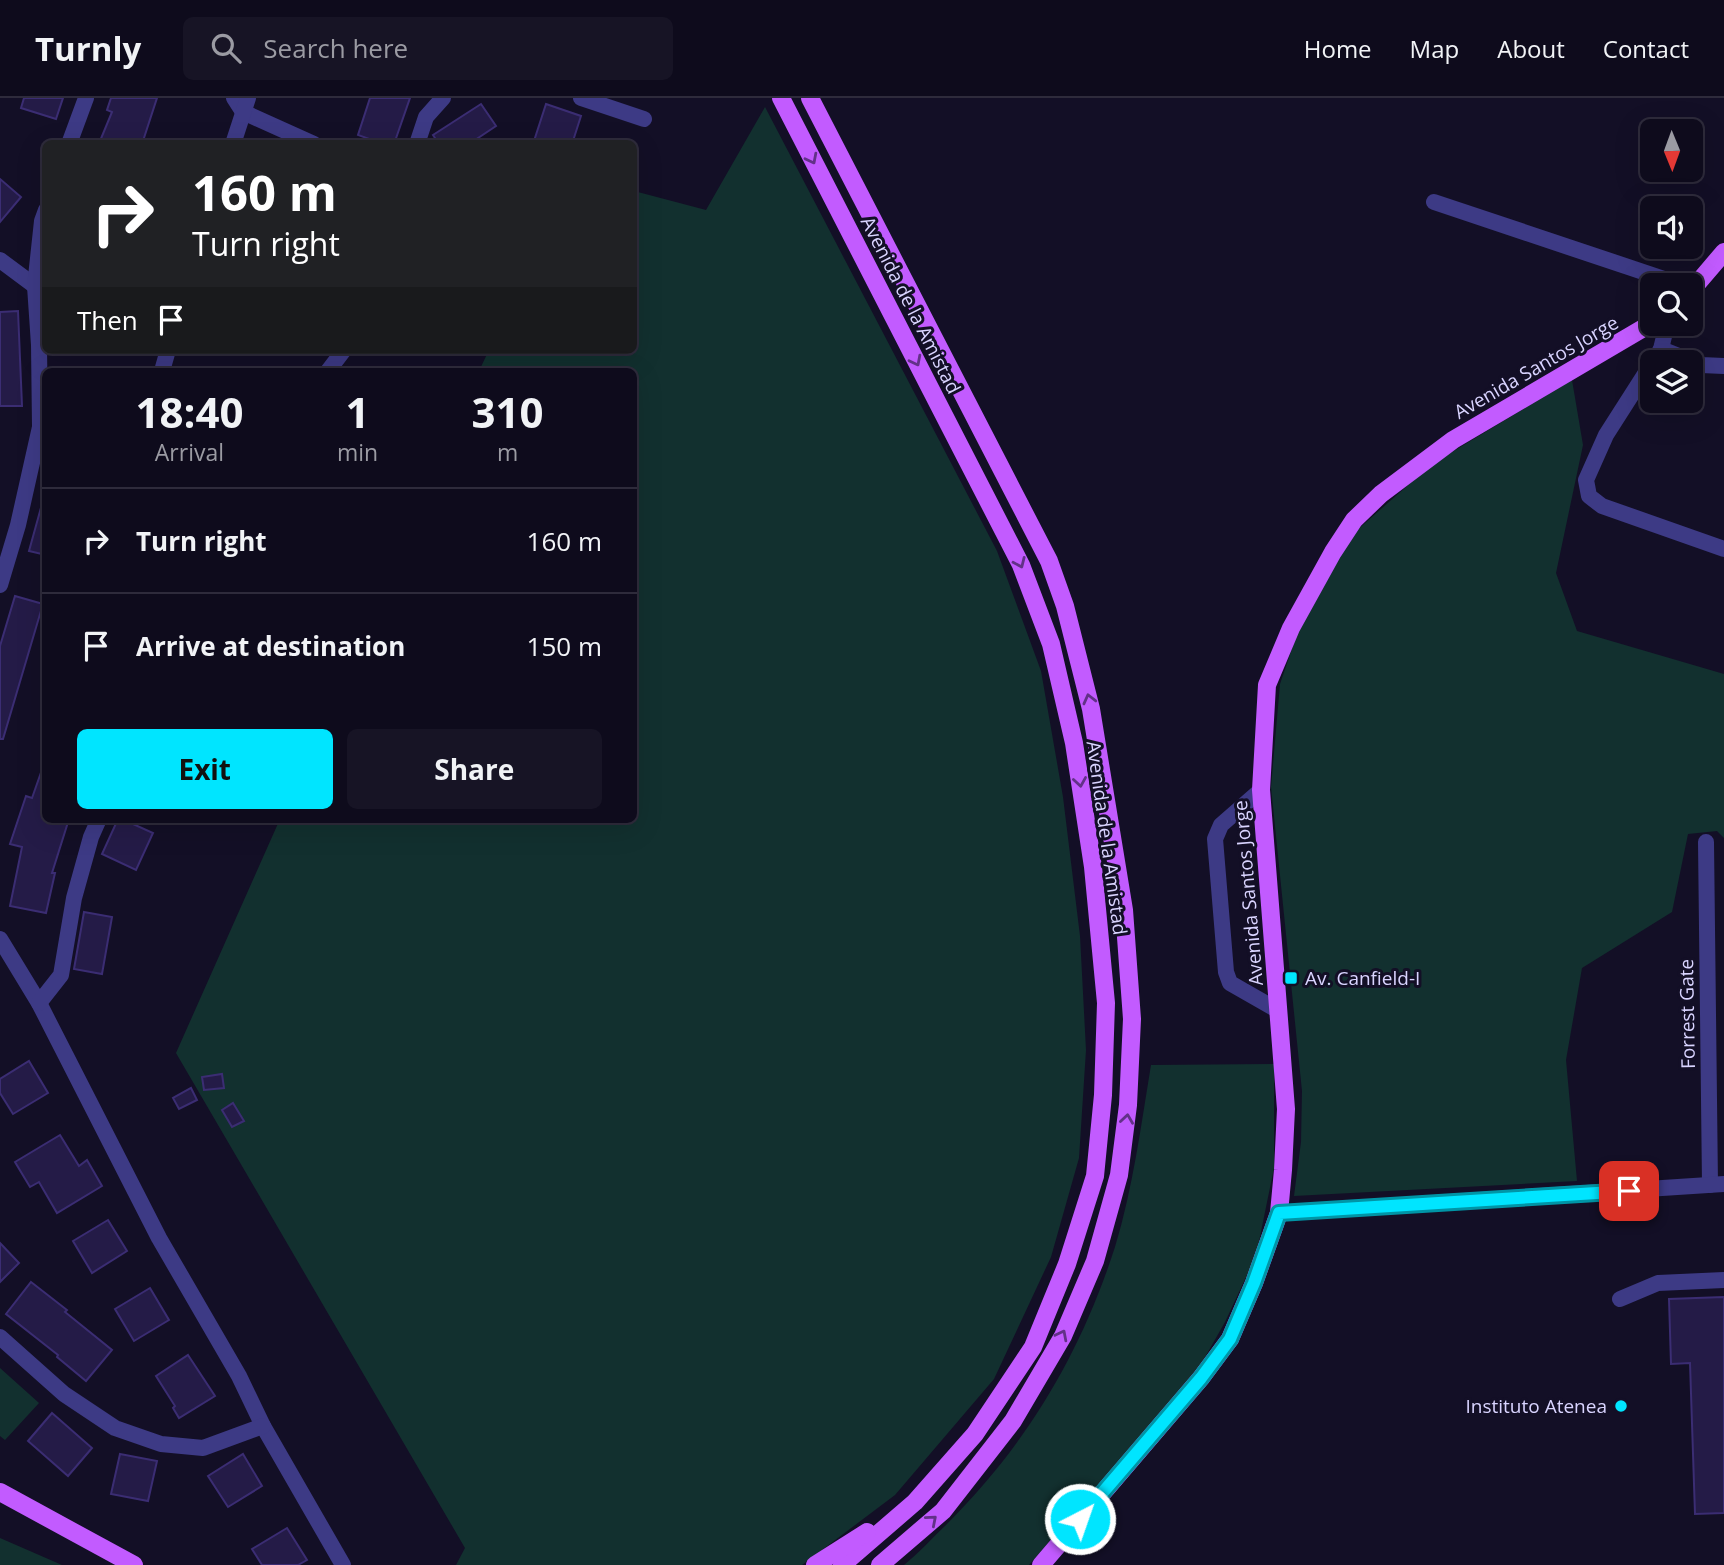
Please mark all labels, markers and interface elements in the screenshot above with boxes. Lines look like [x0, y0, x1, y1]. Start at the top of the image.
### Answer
search box [183, 17, 673, 80]
text: Turnly [35, 26, 141, 71]
icon: search [207, 29, 245, 67]
text: Search here [263, 30, 408, 66]
text: Home [1304, 32, 1372, 65]
text: Map [1410, 32, 1459, 65]
text: About [1497, 32, 1565, 65]
text: Contact [1603, 32, 1689, 65]
north arrow [1640, 119, 1703, 182]
map controls [1640, 119, 1703, 413]
one-way arrow [803, 152, 817, 164]
text: 160 m [192, 159, 337, 225]
icon: right [77, 168, 168, 259]
button: sound [1640, 196, 1703, 259]
street label: Avenida de la Amistad [855, 212, 967, 398]
text: Turn right [192, 222, 340, 265]
button: search [1640, 273, 1703, 336]
icon: arrive [152, 301, 190, 339]
text: Then [77, 302, 138, 338]
street label: Avenida Santos Jorge [1449, 309, 1623, 425]
button: layers [1640, 350, 1703, 413]
one-way arrow [908, 354, 921, 366]
text: 18:40 [135, 383, 243, 440]
text: 1 [345, 383, 370, 440]
text: 310 [472, 383, 544, 440]
text: Arrival [155, 436, 224, 468]
text: min [337, 436, 378, 468]
text: m [497, 436, 518, 468]
icon: right [77, 522, 115, 560]
text: Turn right [136, 523, 267, 559]
text: 160 m [527, 523, 602, 559]
one-way arrow [1012, 556, 1026, 569]
icon: arrive [77, 627, 115, 665]
text: Arrive at destination [136, 628, 405, 664]
text: 150 m [527, 628, 602, 664]
one-way arrow [1083, 693, 1097, 705]
button: Exit [77, 729, 333, 809]
button: Share [347, 729, 602, 809]
street label: Avenida de la Amistad [1081, 739, 1133, 937]
one-way arrow [1072, 776, 1087, 788]
street label: Avenida Santos Jorge [1227, 799, 1269, 987]
street label: Forrest Gate [1673, 959, 1701, 1069]
place label: Av. Canfield-I [1305, 965, 1420, 991]
marker: Av. Canfield-I [1283, 970, 1299, 986]
one-way arrow [1119, 1113, 1134, 1125]
pin [1599, 1161, 1659, 1221]
icon: arrive [1610, 1172, 1648, 1210]
one-way arrow [1054, 1330, 1068, 1343]
place label: Instituto Atenea [1466, 1393, 1607, 1419]
marker: Instituto Atenea [1613, 1398, 1629, 1414]
position arrow [1043, 1482, 1117, 1556]
one-way arrow [923, 1516, 936, 1528]

